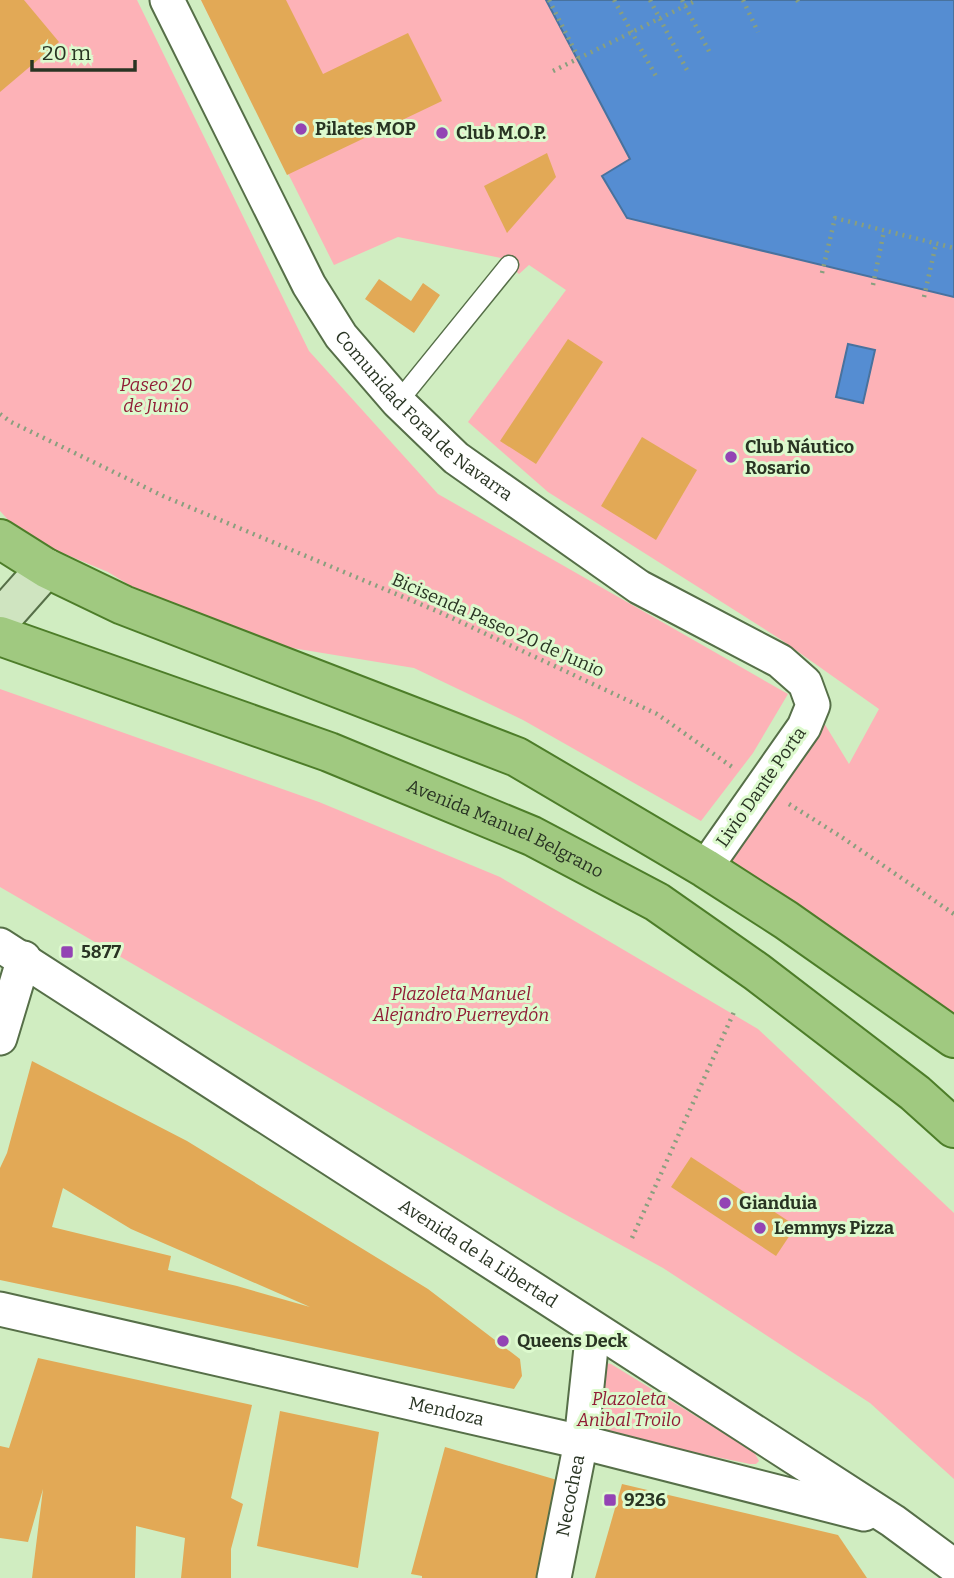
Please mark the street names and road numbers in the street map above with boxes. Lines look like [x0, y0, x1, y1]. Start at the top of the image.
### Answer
street label: Comunidad Foral de Navarra [330, 326, 517, 506]
street label: Bicisenda Paseo 20 de Junio [388, 568, 608, 682]
street label: Livio Dante Porta [711, 722, 811, 851]
street label: Avenida Manuel Belgrano [404, 774, 607, 883]
street label: Avenida de la Libertad [395, 1194, 562, 1313]
street label: Mendoza [407, 1392, 486, 1430]
street label: Necochea [551, 1453, 589, 1538]

